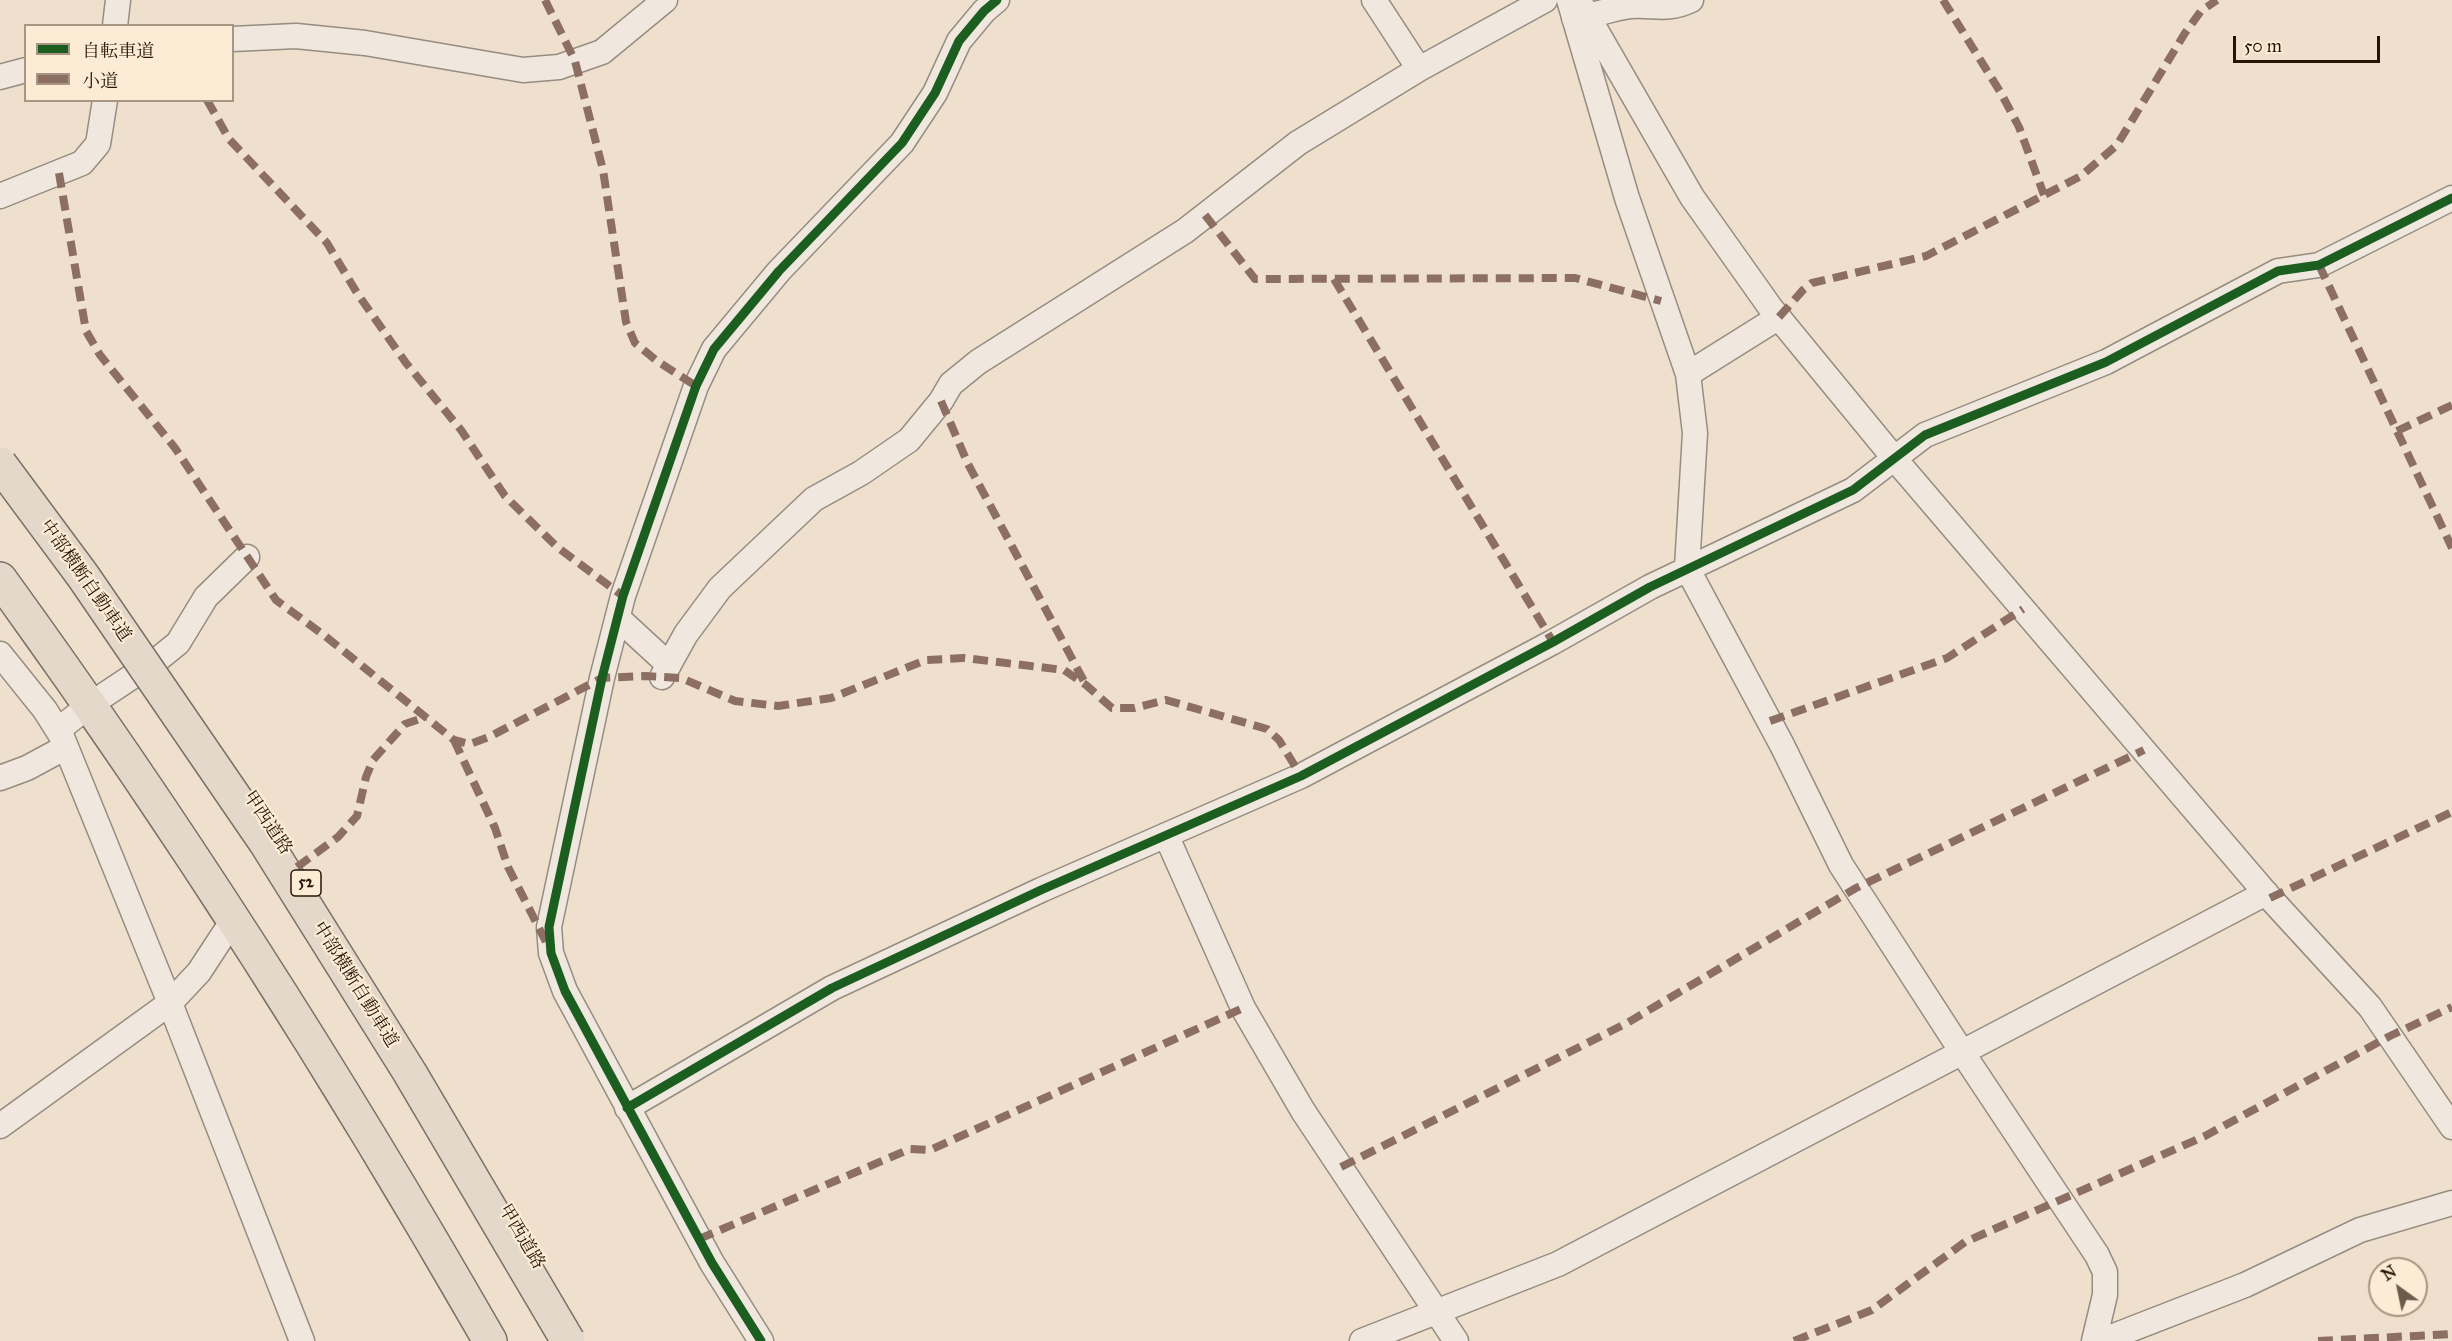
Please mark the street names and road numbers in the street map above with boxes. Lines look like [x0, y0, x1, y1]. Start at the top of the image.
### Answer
street label: 中部横断自動車道 [35, 516, 135, 646]
street label: 甲西道路 [238, 787, 296, 859]
road number: 52 [291, 870, 321, 896]
street label: 中部横断自動車道 [308, 918, 402, 1052]
street label: 甲西道路 [493, 1201, 549, 1273]

